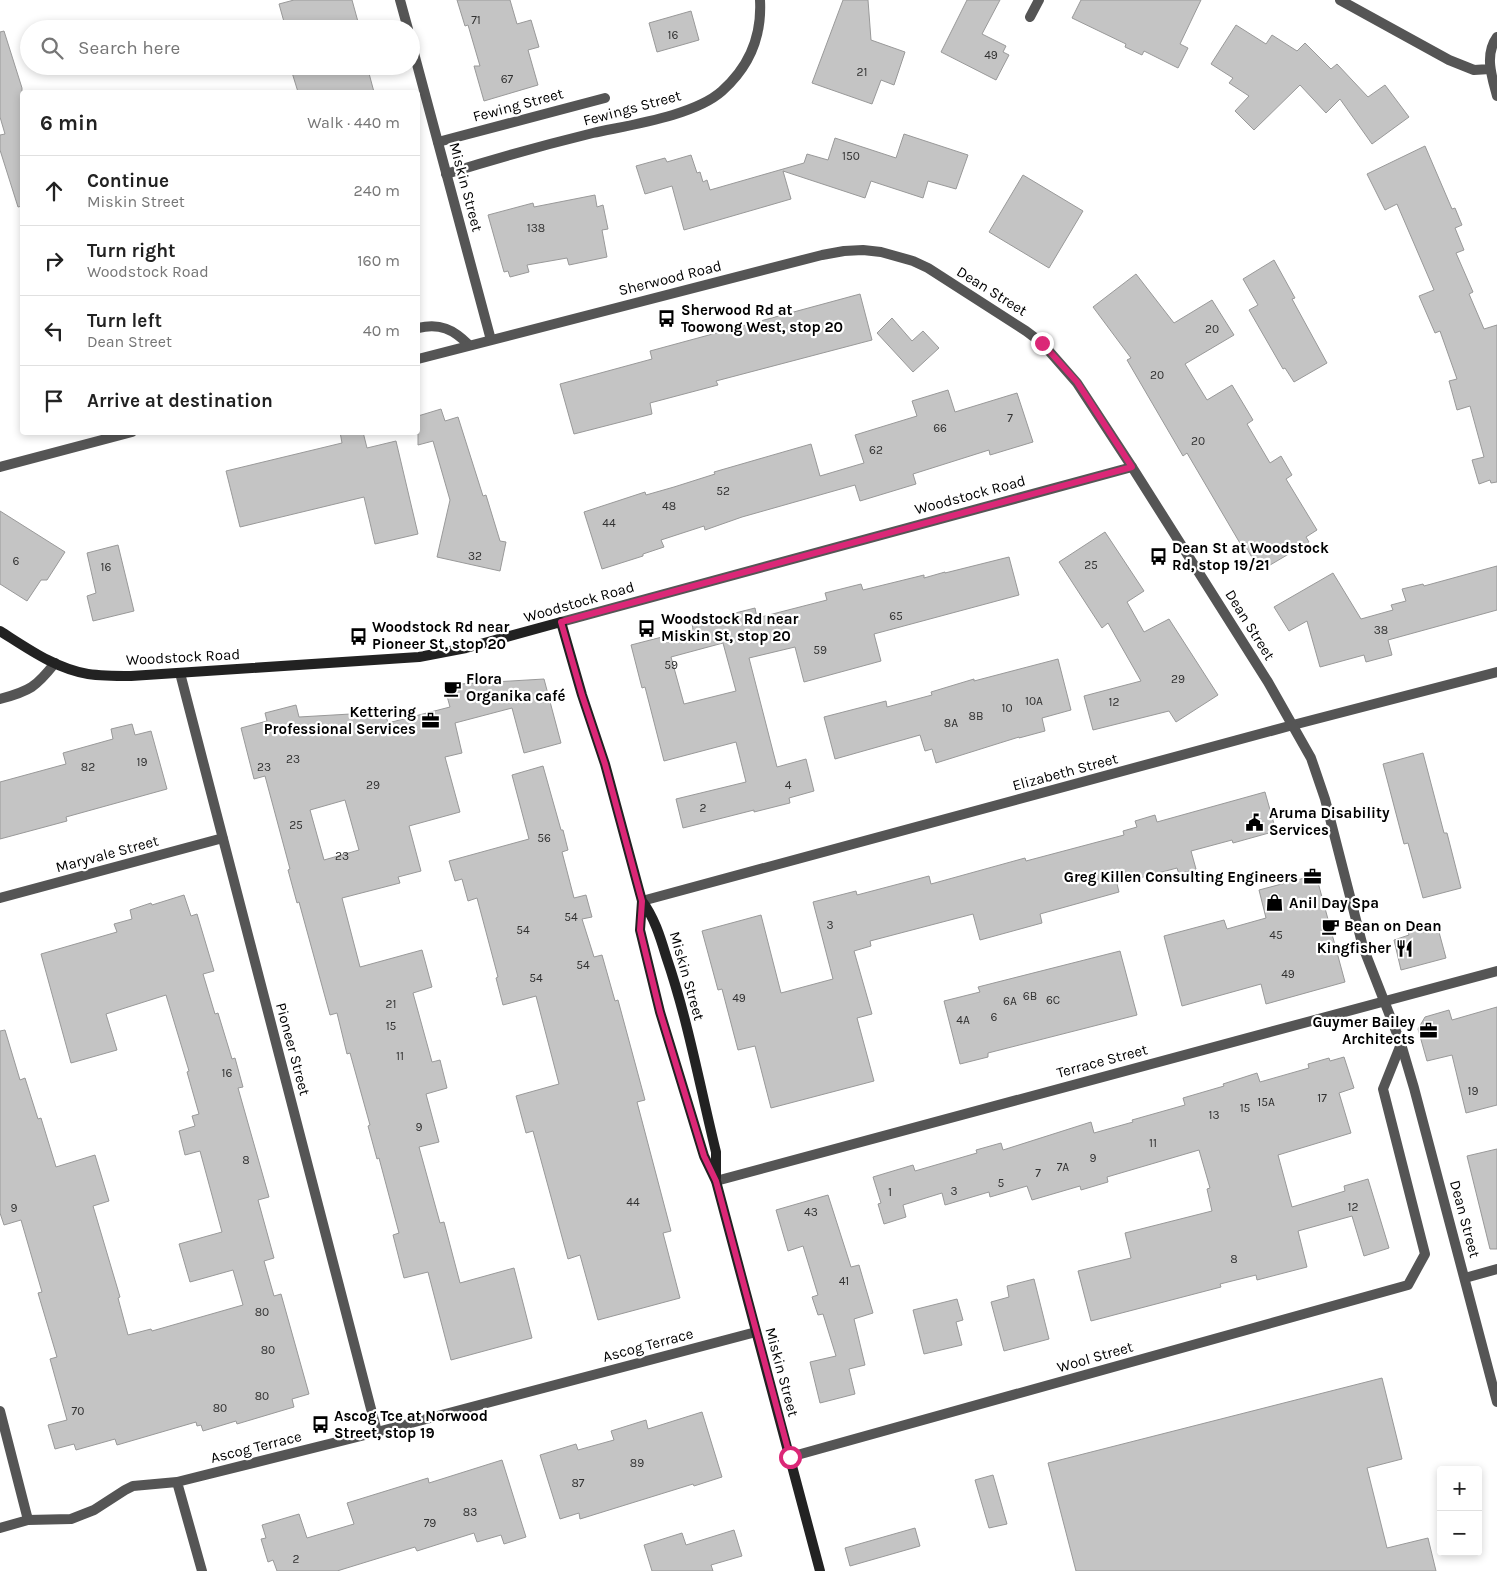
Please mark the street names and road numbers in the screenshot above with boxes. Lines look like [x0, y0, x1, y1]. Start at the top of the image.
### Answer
street label: Fewing Street [471, 84, 565, 126]
street label: Fewings Street [581, 86, 683, 130]
street label: Miskin Street [445, 140, 487, 234]
street label: Sherwood Road [617, 257, 723, 299]
street label: Dean Street [953, 262, 1031, 320]
street label: Woodstock Road [913, 472, 1027, 518]
street label: Woodstock Road [522, 578, 636, 626]
street label: Dean Street [1221, 586, 1279, 664]
street label: Woodstock Road [125, 645, 241, 669]
street label: Elizabeth Street [1010, 749, 1120, 795]
street label: Maryvale Street [54, 832, 161, 876]
street label: Miskin Street [666, 929, 708, 1023]
street label: Pioneer Street [272, 1001, 314, 1098]
street label: Terrace Street [1055, 1040, 1150, 1082]
street label: Dean Street [1446, 1178, 1484, 1260]
street label: Ascog Terrace [601, 1324, 695, 1366]
street label: Miskin Street [761, 1325, 803, 1419]
street label: Wool Street [1055, 1337, 1135, 1376]
street label: Ascog Terrace [209, 1427, 303, 1467]

